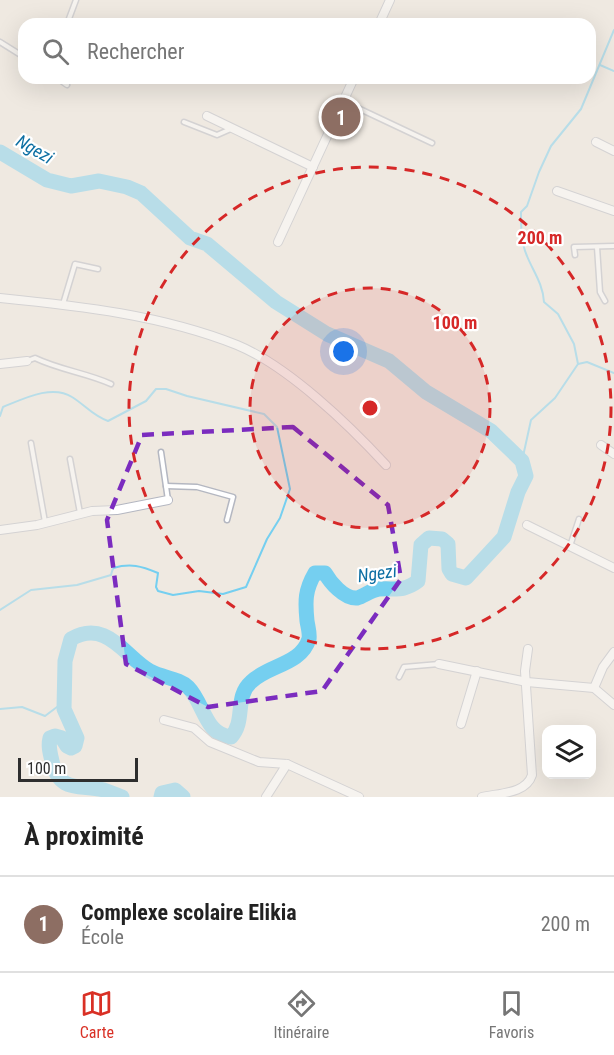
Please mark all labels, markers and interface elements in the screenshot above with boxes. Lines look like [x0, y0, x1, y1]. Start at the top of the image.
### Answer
search box [18, 18, 596, 84]
icon: search [39, 35, 72, 68]
text: Rechercher [87, 39, 184, 64]
pin: 1 [322, 94, 360, 140]
water label: Ngezi [13, 130, 58, 168]
text: 200 m [518, 227, 562, 248]
text: 100 m [433, 312, 477, 333]
your location [329, 337, 358, 366]
centre of rings [360, 398, 380, 418]
water label: Ngezi [356, 560, 399, 586]
map controls [542, 725, 596, 779]
button: layers [542, 725, 596, 779]
scale bar [18, 755, 138, 782]
text: 100 m [27, 759, 66, 778]
text: À proximité [24, 821, 144, 851]
text: Complexe scolaire Elikia [81, 900, 297, 925]
text: 1 [38, 912, 49, 936]
text: 200 m [541, 912, 590, 936]
text: École [81, 925, 124, 949]
tab: Carte [80, 987, 114, 1042]
tab: Itinéraire [273, 987, 329, 1042]
tab: Favoris [489, 987, 534, 1042]

